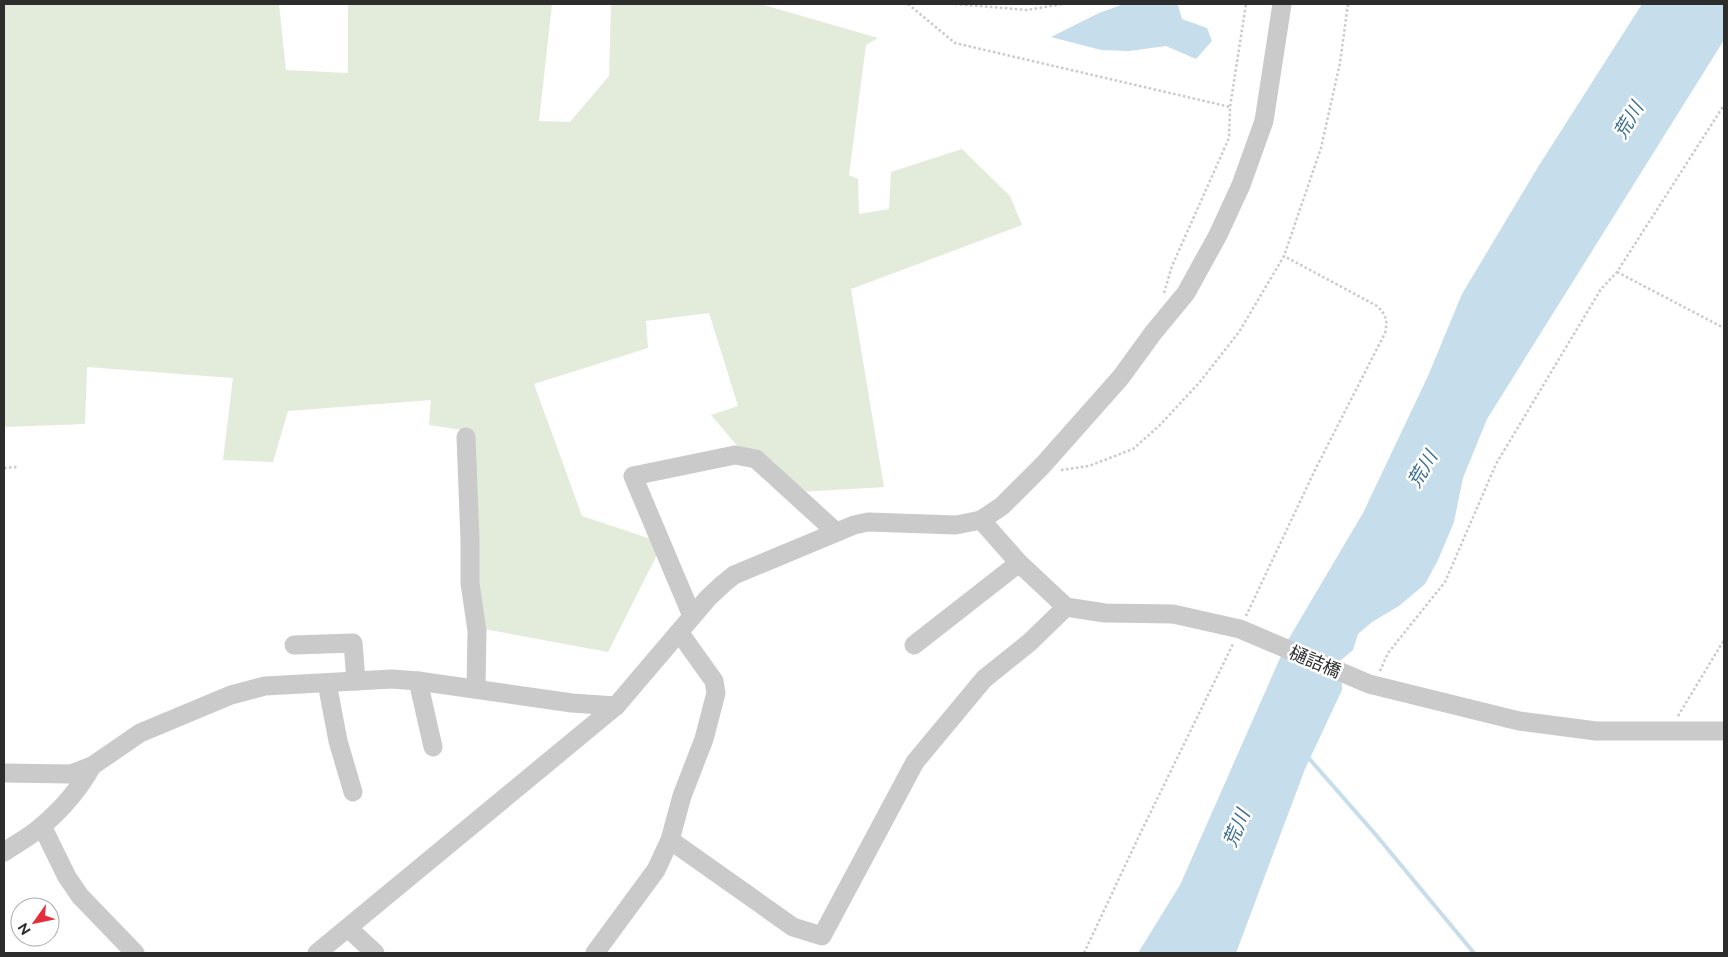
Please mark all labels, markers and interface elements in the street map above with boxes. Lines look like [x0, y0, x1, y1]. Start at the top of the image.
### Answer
water label: 荒川 [1609, 96, 1648, 142]
water label: 荒川 [1403, 445, 1442, 491]
street label: 樋詰橋 [1286, 641, 1344, 682]
water label: 荒川 [1218, 804, 1254, 850]
north arrow [10, 897, 60, 947]
text: N [14, 920, 34, 938]

